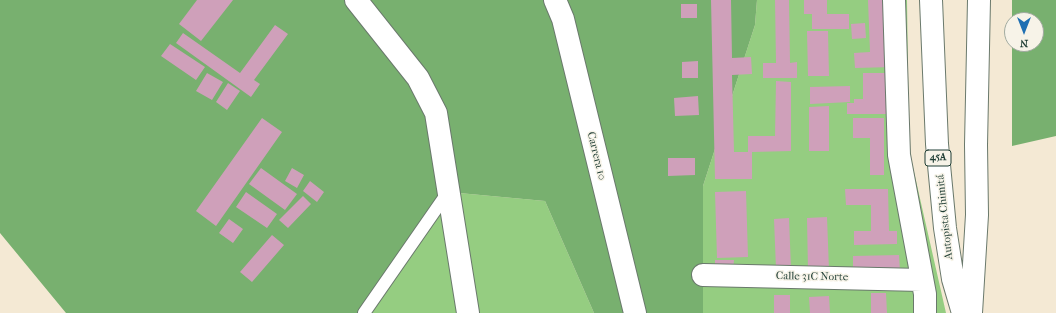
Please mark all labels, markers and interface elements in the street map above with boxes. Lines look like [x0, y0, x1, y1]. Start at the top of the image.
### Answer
north arrow [1004, 12, 1044, 52]
text: N [1020, 37, 1028, 50]
street label: Carrera 10 [584, 130, 608, 182]
road number: 45A [925, 150, 951, 166]
street label: Autopista Chimitá [934, 174, 956, 260]
street label: Calle 31C Norte [776, 270, 848, 284]

